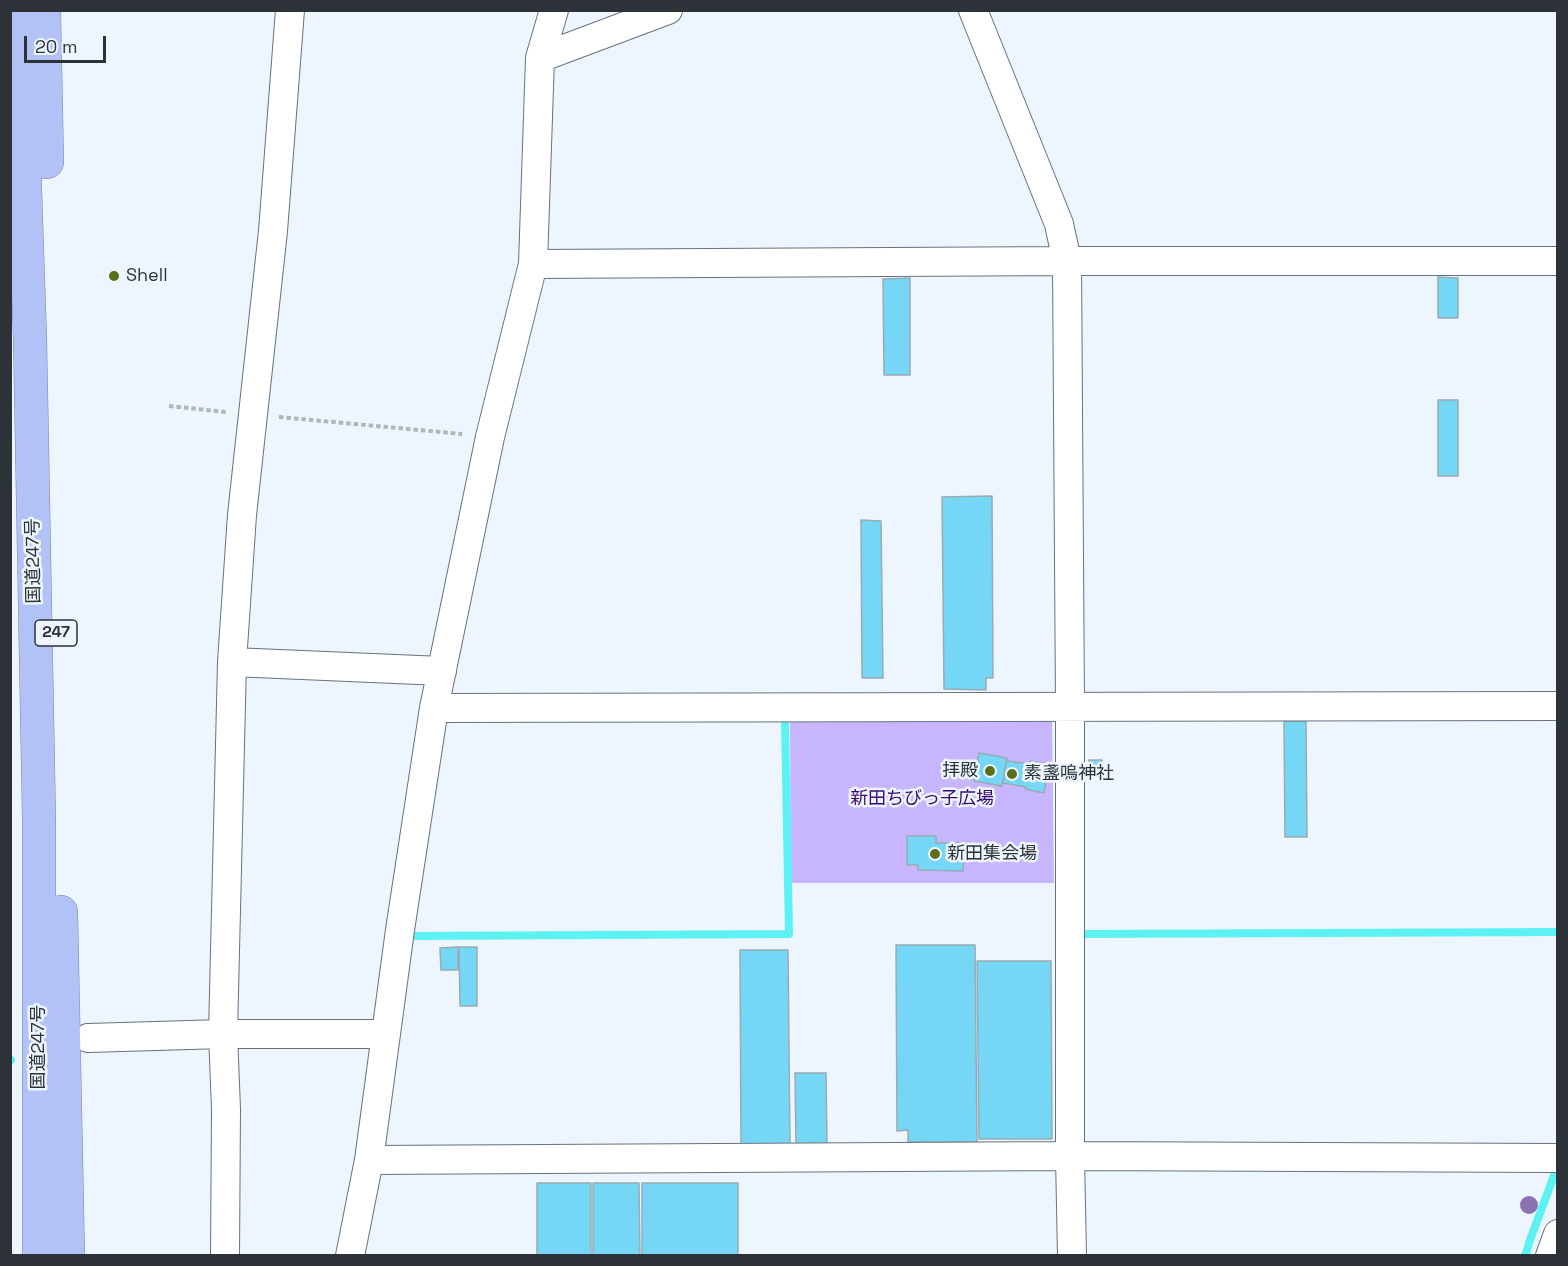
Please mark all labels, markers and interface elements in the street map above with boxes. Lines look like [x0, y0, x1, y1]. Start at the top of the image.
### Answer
scale bar [27, 24, 110, 62]
text: 20 m [35, 35, 78, 58]
place label: Shell [126, 265, 168, 287]
marker: Shell [107, 269, 121, 283]
street label: 国道247号 [22, 518, 46, 604]
road number: 247 [35, 620, 77, 646]
place label: 拝殿 [942, 760, 978, 782]
place label: 素盞嗚神社 [1024, 763, 1114, 785]
marker: 拝殿 [983, 764, 997, 778]
marker: 素盞嗚神社 [1005, 767, 1019, 781]
park label: 新田ちびっ子広場 [850, 788, 994, 810]
place label: 新田集会場 [947, 843, 1037, 865]
marker: 新田集会場 [928, 847, 942, 861]
street label: 国道247号 [28, 1004, 50, 1090]

